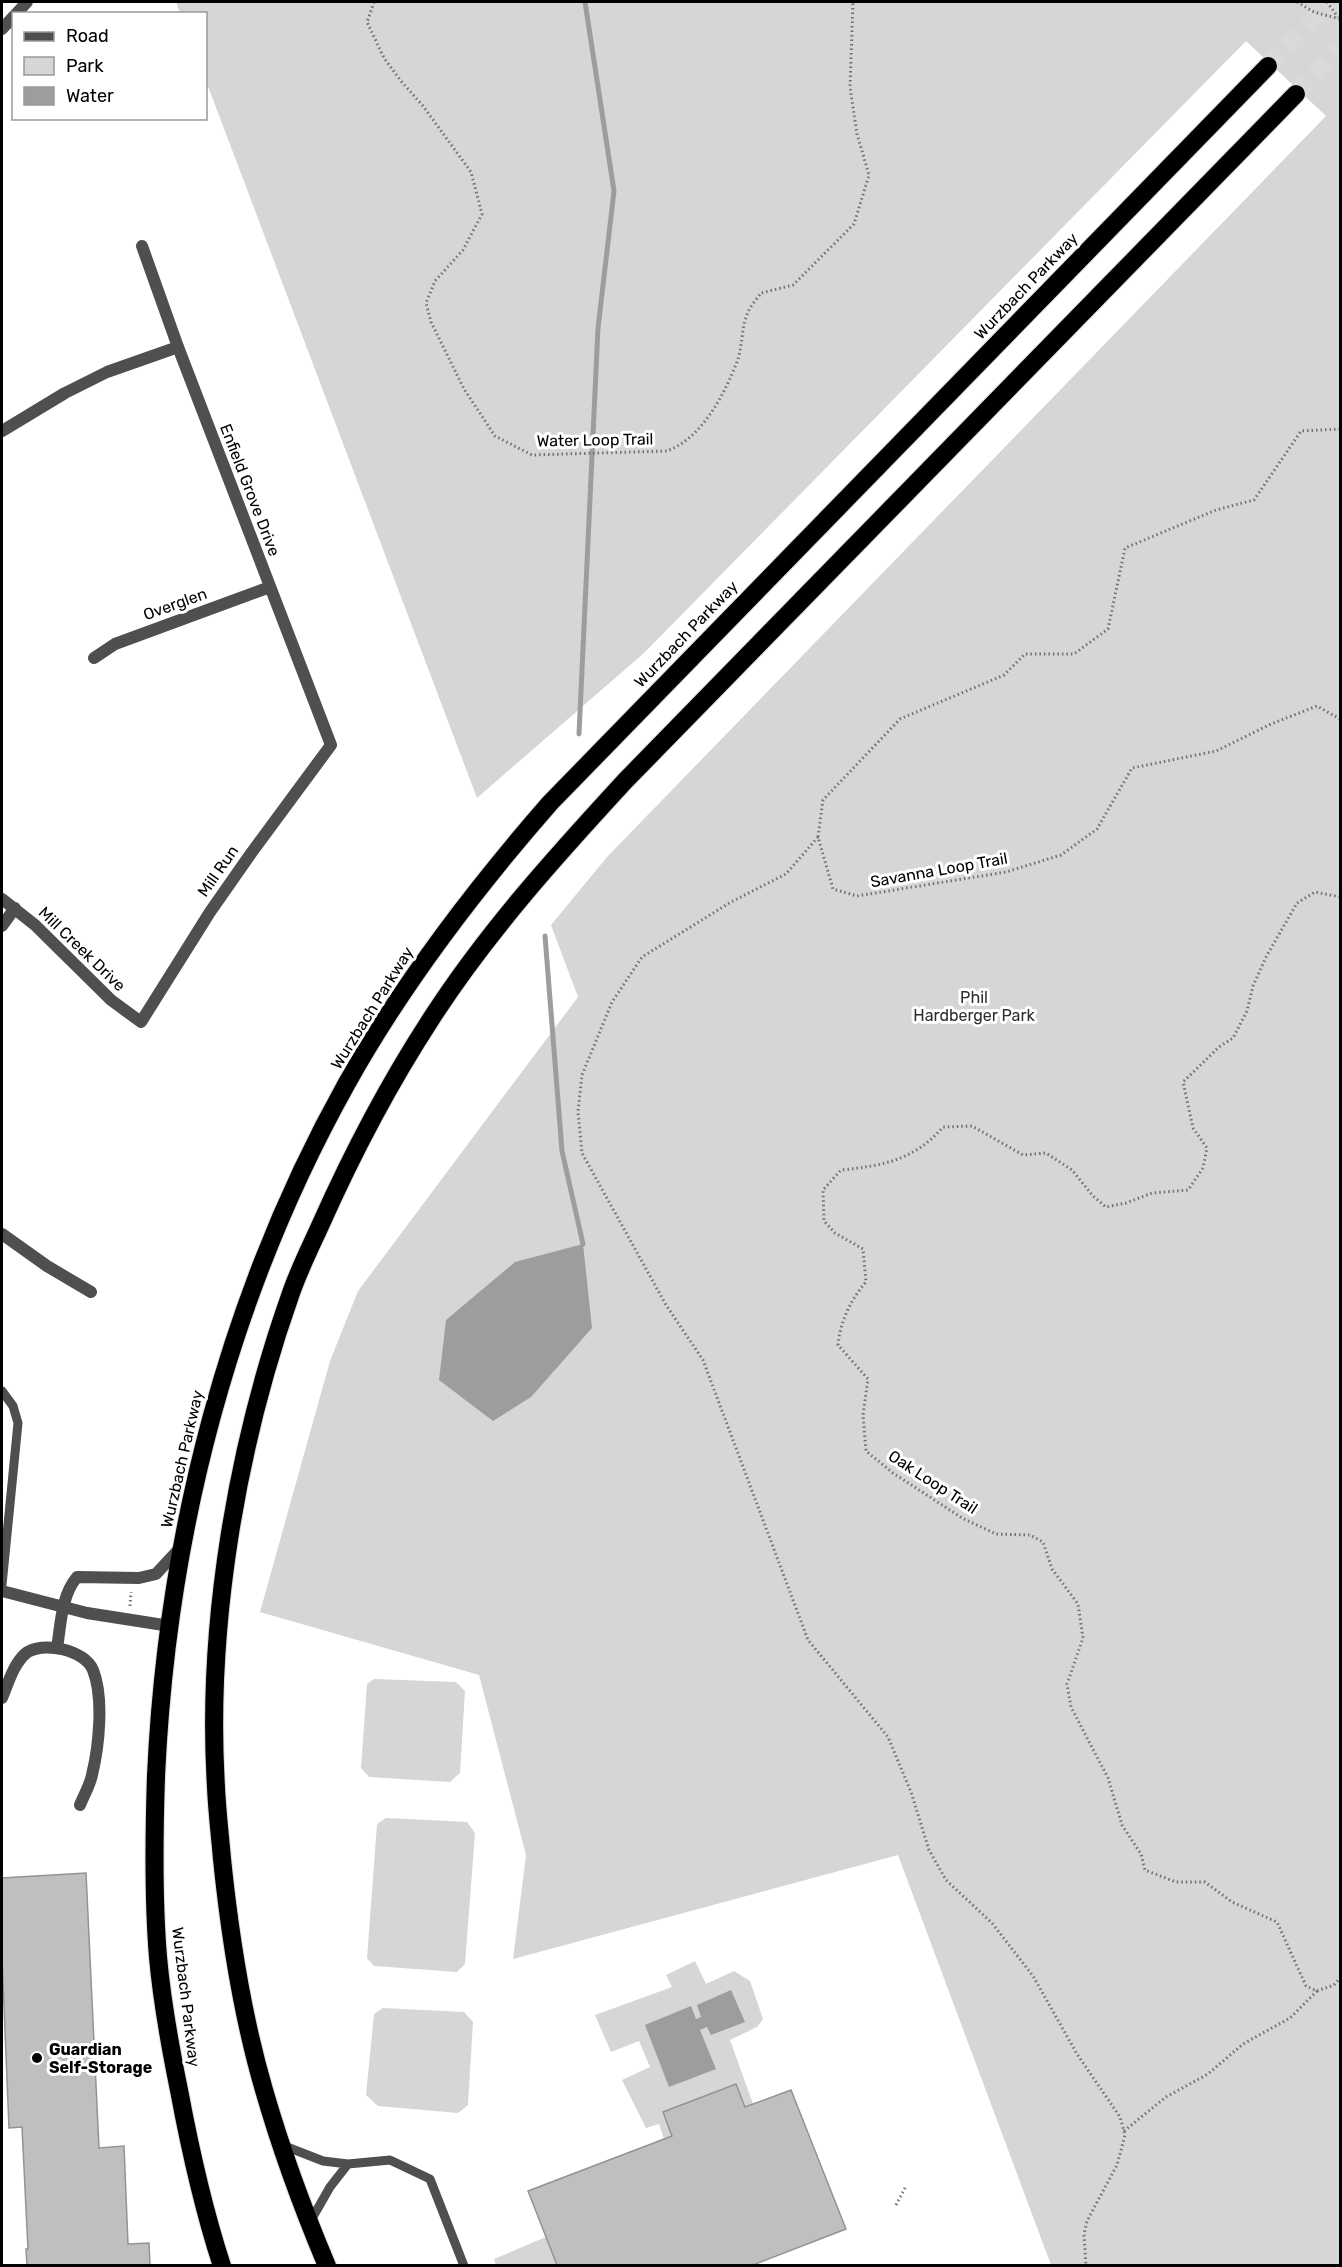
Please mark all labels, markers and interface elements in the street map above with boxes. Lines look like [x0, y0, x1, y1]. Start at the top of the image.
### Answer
legend [12, 12, 207, 120]
text: Road [66, 25, 109, 47]
text: Park [66, 55, 104, 77]
text: Water [66, 85, 114, 107]
street label: Wurzbach Parkway [970, 229, 1082, 343]
street label: Enfield Grove Drive [216, 421, 284, 559]
street label: Water Loop Trail [536, 429, 654, 451]
street label: Wurzbach Parkway [630, 577, 742, 691]
street label: Overglen [141, 584, 209, 624]
street label: Mill Run [194, 842, 242, 900]
street label: Savanna Loop Trail [869, 849, 1009, 891]
street label: Mill Creek Drive [35, 903, 129, 995]
street label: Wurzbach Parkway [327, 943, 417, 1073]
park label: Phil Hardberger Park [913, 988, 1035, 1025]
street label: Wurzbach Parkway [157, 1388, 207, 1530]
street label: Oak Loop Trail [885, 1446, 981, 1518]
street label: Wurzbach Parkway [168, 1926, 204, 2068]
place label: Guardian Self-Storage [49, 2040, 152, 2077]
marker: Guardian Self-Storage [30, 2051, 44, 2065]

